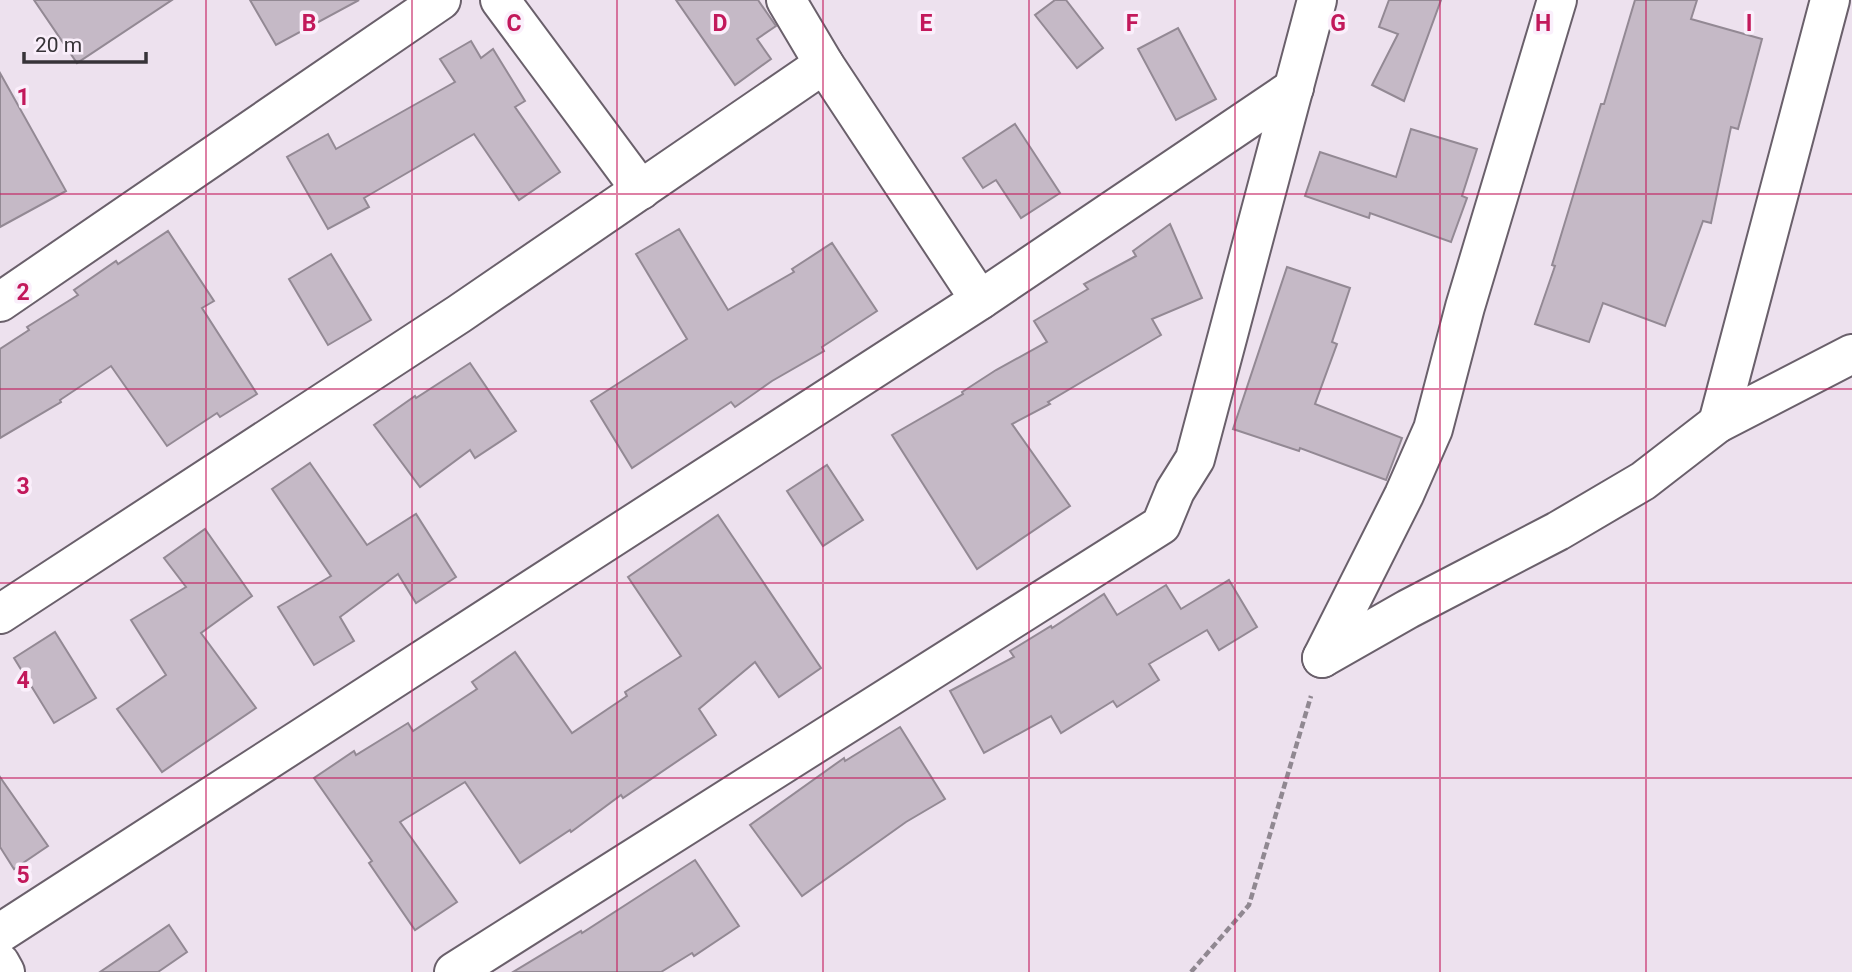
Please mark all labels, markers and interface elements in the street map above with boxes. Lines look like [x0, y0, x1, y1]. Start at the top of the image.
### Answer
text: B [302, 10, 316, 37]
text: C [506, 10, 522, 37]
text: D [713, 10, 727, 37]
text: E [920, 10, 933, 37]
text: F [1126, 10, 1139, 37]
text: G [1330, 10, 1346, 37]
text: H [1535, 10, 1551, 37]
text: I [1746, 10, 1752, 37]
scale bar [24, 21, 147, 65]
text: 20 m [35, 33, 82, 57]
text: 1 [16, 84, 30, 111]
text: 2 [16, 279, 30, 306]
text: 3 [16, 473, 30, 500]
text: 4 [16, 667, 30, 694]
text: 5 [16, 862, 30, 889]

